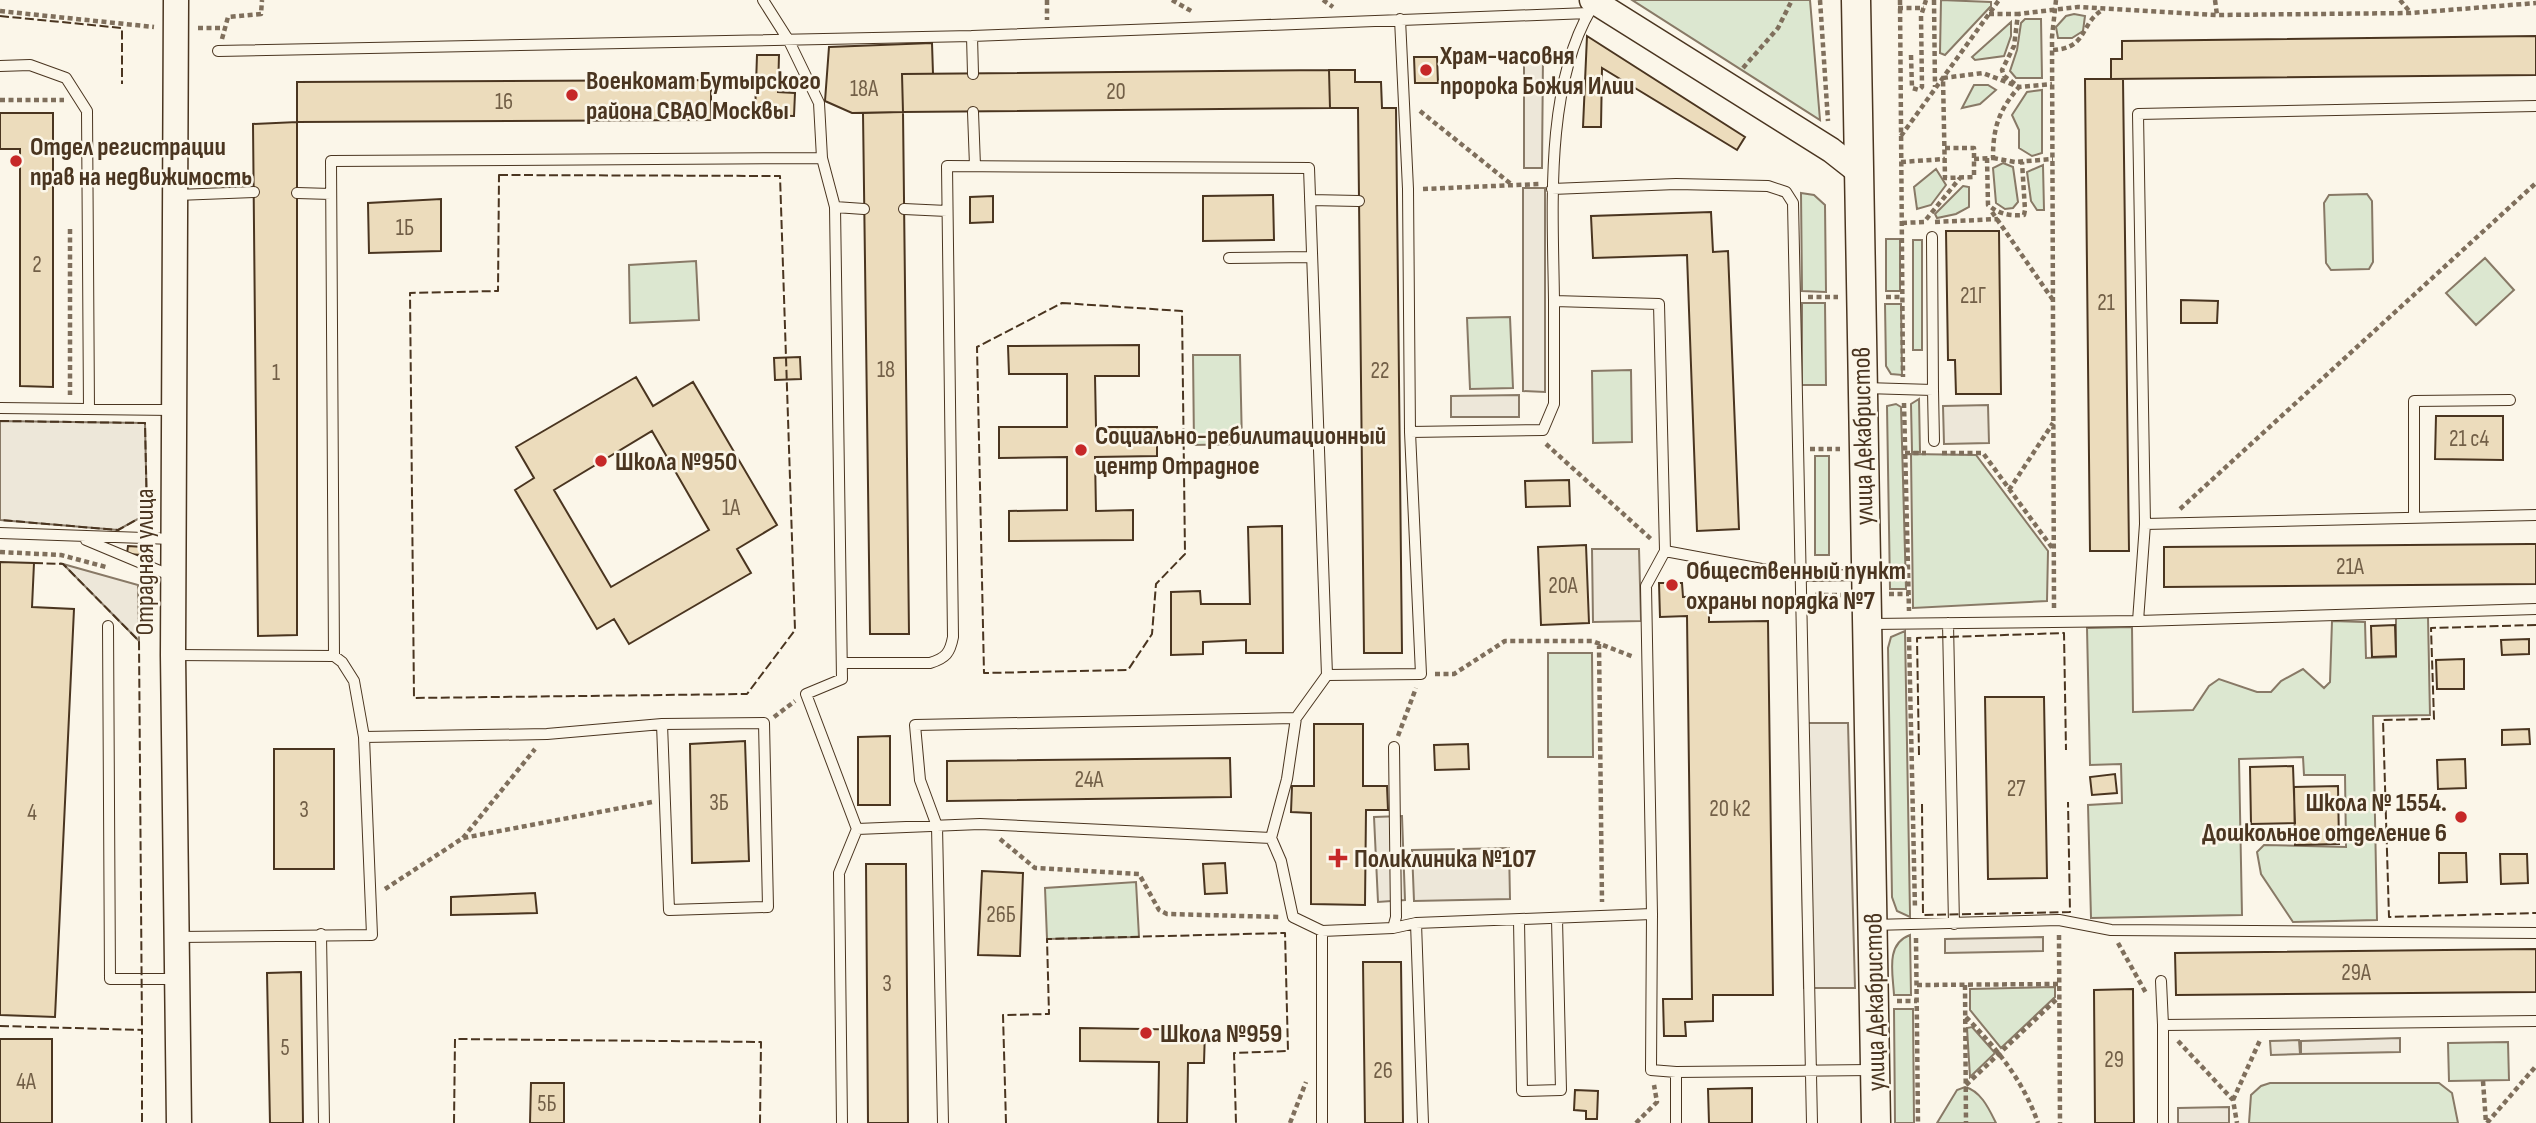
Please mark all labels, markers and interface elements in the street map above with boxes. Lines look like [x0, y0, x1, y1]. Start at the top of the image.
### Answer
place label: Храм-часовня пророка Божия Илии [1439, 41, 1634, 102]
marker: Храм-часовня пророка Божия Илии [1418, 62, 1434, 78]
place label: Военкомат Бутырского района СВАО Москвы [586, 66, 821, 127]
house number: 18А [850, 75, 878, 103]
house number: 20 [1106, 78, 1126, 106]
marker: Военкомат Бутырского района СВАО Москвы [564, 87, 580, 103]
house number: 16 [495, 88, 513, 116]
place label: Отдел регистрации прав на недвижимость [30, 132, 252, 193]
marker: Отдел регистрации прав на недвижимость [8, 153, 24, 169]
house number: 1Б [396, 214, 414, 242]
house number: 2 [32, 251, 42, 279]
house number: 21Г [1960, 282, 1986, 310]
house number: 21 [2097, 289, 2115, 317]
street label: улица Декабристов [1846, 346, 1881, 525]
house number: 18 [877, 356, 895, 384]
house number: 22 [1371, 357, 1389, 385]
house number: 1 [272, 359, 280, 387]
place label: Социально-ребилитационный центр Отрадное [1095, 421, 1386, 482]
house number: 21 с4 [2449, 425, 2489, 453]
marker: Социально-ребилитационный центр Отрадное [1073, 442, 1089, 458]
place label: Школа №950 [615, 447, 737, 478]
marker: Школа №950 [593, 453, 609, 469]
street label: Отрадная улица [130, 489, 161, 635]
house number: 1А [722, 494, 740, 522]
house number: 21А [2336, 553, 2364, 581]
place label: Общественный пункт охраны порядка №7 [1686, 556, 1906, 617]
house number: 20А [1548, 572, 1578, 600]
marker: Общественный пункт охраны порядка №7 [1664, 577, 1680, 593]
house number: 24А [1075, 766, 1104, 794]
house number: 27 [2007, 775, 2025, 803]
place label: Школа № 1554. Дошкольное отделение 6 [2202, 788, 2447, 849]
house number: 3Б [709, 789, 729, 817]
house number: 20 к2 [1709, 795, 1751, 823]
house number: 3 [299, 796, 309, 824]
house number: 4 [27, 799, 37, 827]
marker: Школа № 1554. Дошкольное отделение 6 [2453, 809, 2469, 825]
place label: Поликлиника №107 [1354, 844, 1537, 875]
marker: Поликлиника №107 [1328, 848, 1348, 868]
house number: 26Б [986, 901, 1016, 929]
street label: улица Декабристов [1858, 912, 1893, 1091]
house number: 29А [2341, 959, 2371, 987]
house number: 3 [882, 970, 892, 998]
place label: Школа №959 [1160, 1019, 1282, 1050]
marker: Школа №959 [1138, 1025, 1154, 1041]
house number: 5 [280, 1034, 290, 1062]
house number: 29 [2104, 1046, 2124, 1074]
house number: 26 [1373, 1057, 1393, 1085]
house number: 4А [16, 1068, 36, 1096]
house number: 5Б [537, 1090, 557, 1118]

